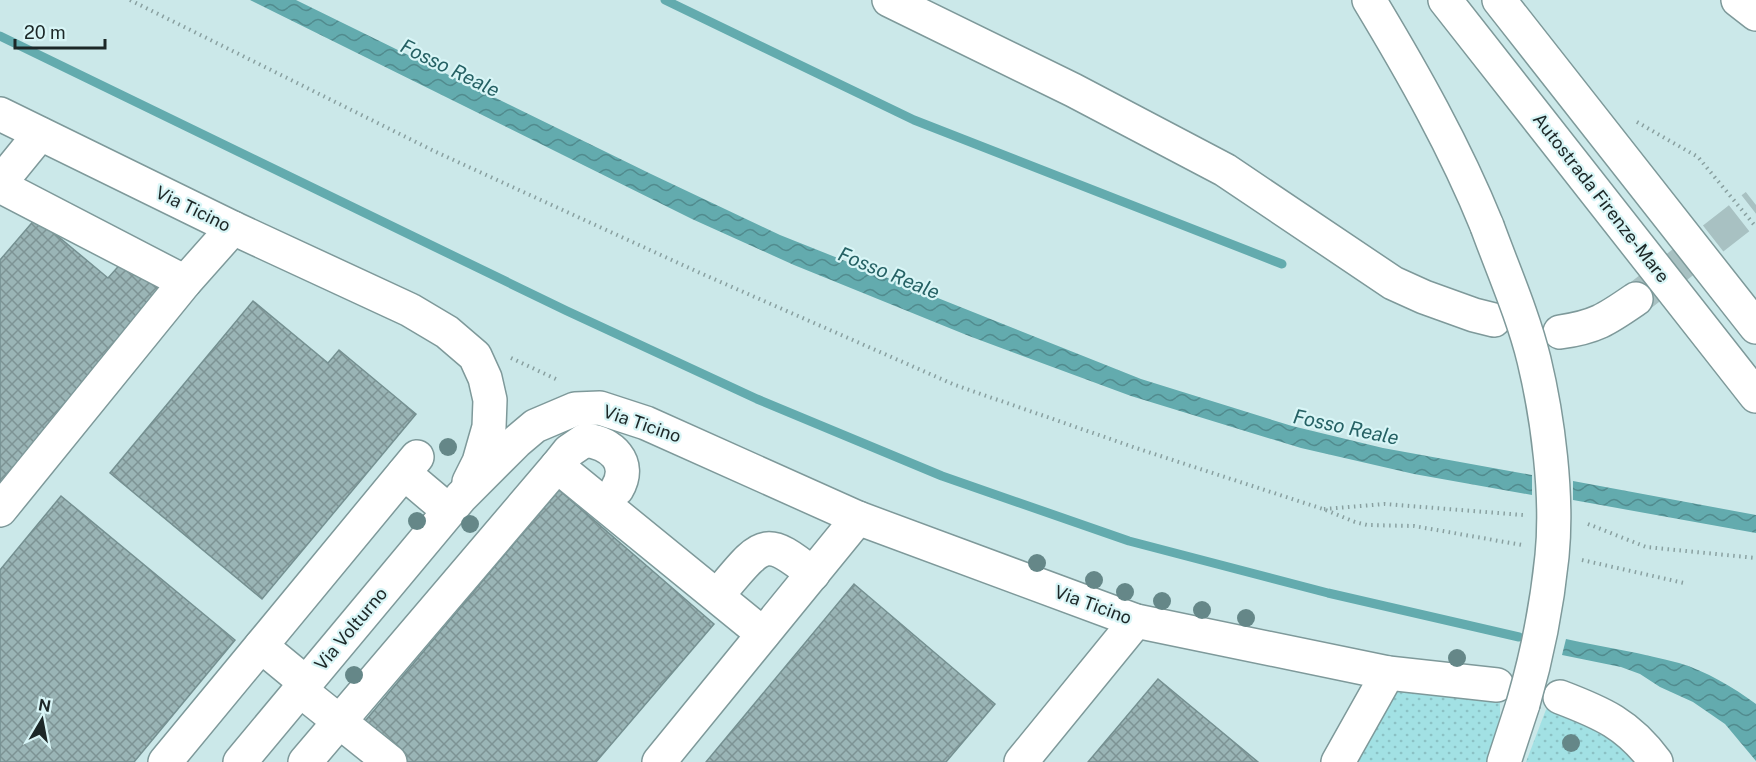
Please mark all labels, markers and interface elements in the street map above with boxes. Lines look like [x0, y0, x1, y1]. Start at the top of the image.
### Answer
scale bar [15, 12, 105, 50]
text: 20 m [24, 22, 66, 43]
water label: Fosso Reale [396, 34, 504, 102]
street label: Autostrada Firenze-Mare [1529, 109, 1674, 287]
street label: Via Ticino [152, 181, 234, 236]
water label: Fosso Reale [835, 242, 943, 304]
street label: Via Ticino [601, 400, 684, 447]
water label: Fosso Reale [1291, 404, 1401, 450]
street label: Via Ticino [1052, 581, 1135, 628]
street label: Via Volturno [310, 583, 391, 674]
north arrow [12, 690, 72, 750]
text: N [37, 695, 52, 716]

